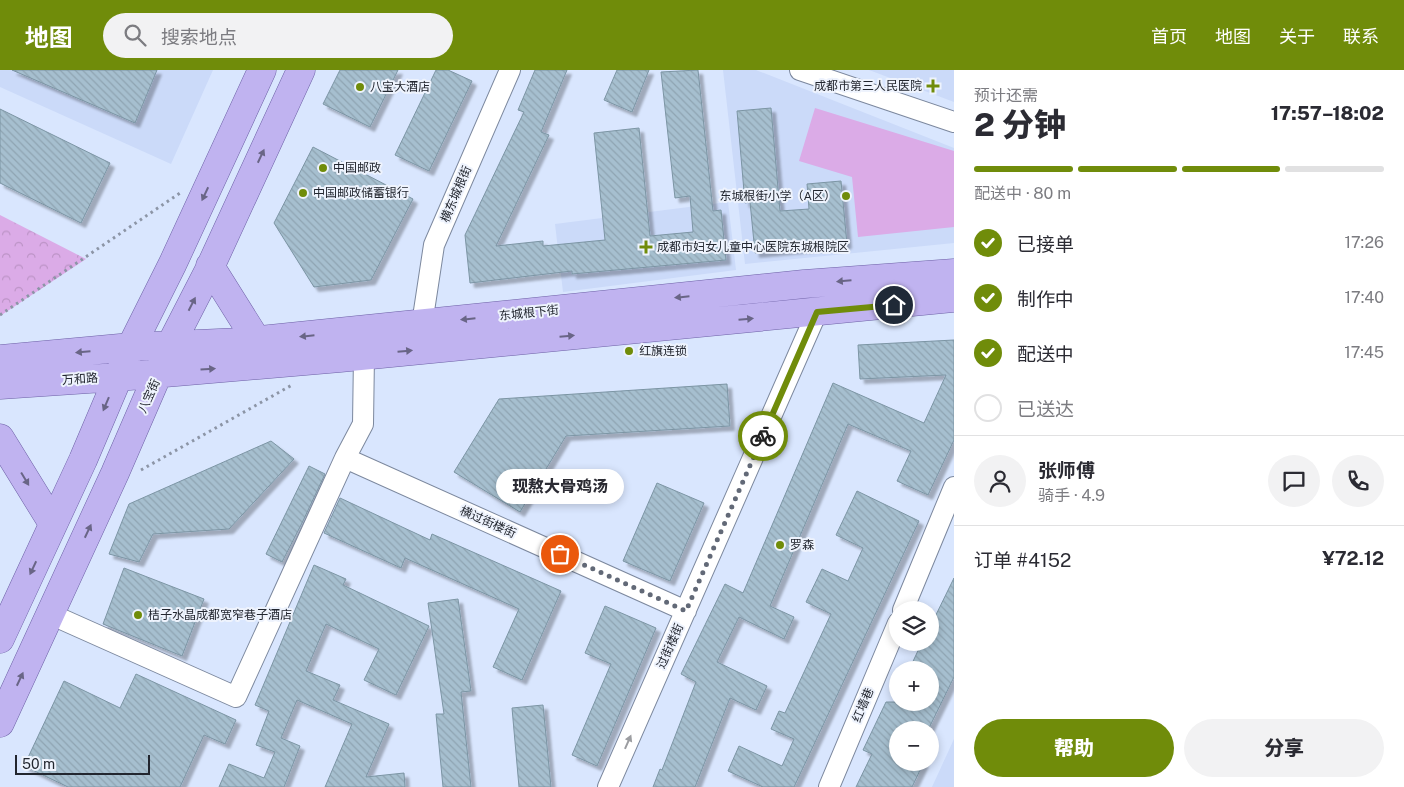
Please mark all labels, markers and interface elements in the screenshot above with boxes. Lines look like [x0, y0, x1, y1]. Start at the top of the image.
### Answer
search box [103, 13, 453, 58]
icon: search [121, 21, 149, 49]
text: 地图 [25, 23, 73, 51]
text: 搜索地点 [161, 26, 237, 48]
text: 首页 [1151, 26, 1187, 47]
text: 地图 [1215, 26, 1251, 47]
text: 关于 [1279, 26, 1315, 47]
text: 联系 [1343, 26, 1379, 47]
place label: 成都市第三人民医院 [814, 79, 922, 93]
marker: 成都市第三人民医院 [926, 79, 940, 93]
place label: 八宝大酒店 [370, 80, 430, 94]
marker: 八宝大酒店 [354, 81, 366, 93]
text: 预计还需 [974, 86, 1038, 105]
text: 17:57–18:02 [1271, 102, 1384, 124]
text: 2 分钟 [974, 106, 1066, 143]
one-way arrow [257, 149, 265, 163]
place label: 中国邮政 [333, 161, 381, 175]
marker: 中国邮政 [317, 162, 329, 174]
street label: 横东城根街 [438, 164, 474, 224]
text: 配送中 · 80 m [974, 184, 1071, 203]
place label: 中国邮政储蓄银行 [313, 186, 409, 200]
one-way arrow [201, 187, 209, 201]
marker: 中国邮政储蓄银行 [297, 187, 309, 199]
place label: 东城根街小学（A区） [719, 189, 836, 203]
marker: 东城根街小学（A区） [840, 190, 852, 202]
icon: check [974, 229, 1002, 257]
text: 已接单 [1017, 233, 1074, 255]
text: 17:26 [1344, 233, 1384, 252]
marker: 成都市妇女儿童中心医院东城根院区 [639, 240, 653, 254]
place label: 成都市妇女儿童中心医院东城根院区 [657, 240, 849, 254]
one-way arrow [836, 278, 852, 286]
pin [873, 284, 915, 326]
icon: check [974, 284, 1002, 312]
text: 制作中 [1017, 288, 1074, 310]
text: 17:40 [1345, 288, 1384, 307]
icon: home [880, 291, 908, 319]
one-way arrow [674, 293, 690, 301]
one-way arrow [188, 296, 196, 311]
street label: 东城根下街 [498, 303, 560, 323]
one-way arrow [460, 315, 476, 323]
one-way arrow [738, 315, 754, 323]
one-way arrow [298, 332, 314, 340]
one-way arrow [559, 332, 575, 340]
icon: check [974, 339, 1002, 367]
text: 配送中 [1017, 343, 1074, 365]
text: 17:45 [1344, 343, 1384, 362]
place label: 红旗连锁 [639, 344, 687, 358]
marker: 红旗连锁 [623, 345, 635, 357]
one-way arrow [397, 347, 413, 355]
one-way arrow [74, 348, 90, 356]
one-way arrow [200, 364, 216, 372]
street label: 万和路 [62, 371, 98, 387]
street label: 八宝街 [135, 377, 163, 415]
one-way arrow [102, 397, 110, 411]
text: 已送达 [1017, 398, 1074, 420]
courier [738, 411, 788, 461]
icon: bike [749, 422, 777, 450]
button: person [974, 455, 1026, 507]
button: chat [1268, 455, 1320, 507]
button: phone [1332, 455, 1384, 507]
text: 张师傅 [1038, 459, 1095, 481]
callout: 现熬大骨鸡汤 [496, 469, 624, 504]
one-way arrow [21, 473, 30, 486]
text: 现熬大骨鸡汤 [512, 477, 608, 496]
text: 骑手 · 4.9 [1038, 486, 1105, 505]
street label: 横过街楼街 [458, 503, 518, 541]
one-way arrow [85, 524, 93, 538]
pin [539, 533, 581, 575]
place label: 罗森 [790, 538, 814, 552]
marker: 罗森 [774, 539, 786, 551]
icon: bag [546, 540, 574, 568]
text: ¥72.12 [1322, 547, 1384, 569]
text: 订单 #4152 [974, 549, 1071, 571]
one-way arrow [28, 561, 36, 575]
map controls [889, 601, 939, 771]
button: layers [889, 601, 939, 651]
place label: 桔子水晶成都宽窄巷子酒店 [148, 608, 292, 622]
marker: 桔子水晶成都宽窄巷子酒店 [132, 609, 144, 621]
street label: 过街楼街 [654, 621, 686, 671]
button: + [889, 661, 939, 711]
one-way arrow [17, 672, 25, 686]
street label: 红墙巷 [850, 686, 876, 724]
button: 帮助 [974, 719, 1174, 777]
button: 分享 [1184, 719, 1384, 777]
button: − [889, 721, 939, 771]
one-way arrow [624, 735, 632, 749]
scale bar [15, 752, 150, 775]
text: 50 m [22, 756, 55, 772]

